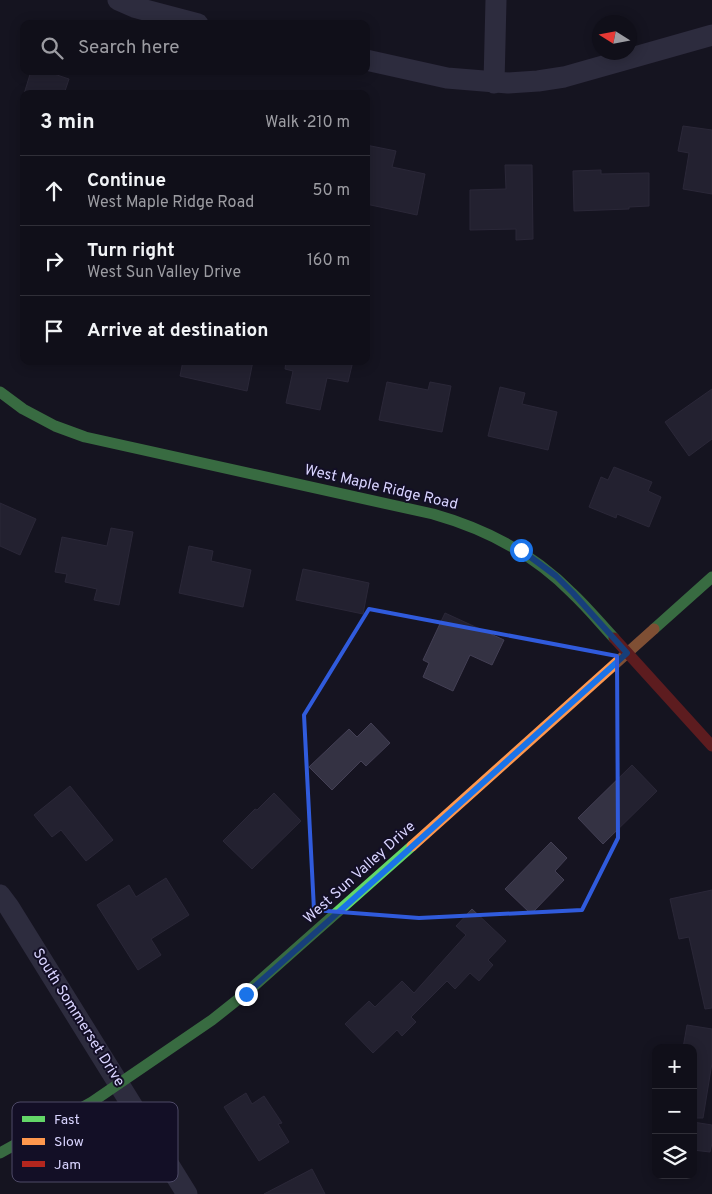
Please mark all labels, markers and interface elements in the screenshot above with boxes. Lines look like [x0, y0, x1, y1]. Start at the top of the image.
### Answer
north arrow [592, 15, 637, 60]
search box [20, 20, 370, 75]
icon: search [38, 34, 66, 62]
text: Search here [78, 36, 180, 60]
text: 3 min [40, 109, 95, 136]
text: Walk · 210 m [265, 113, 350, 133]
text: Continue [87, 169, 166, 193]
icon: ahead [40, 177, 68, 205]
text: 50 m [313, 181, 350, 201]
text: West Maple Ridge Road [87, 193, 254, 213]
text: Turn right [87, 239, 175, 263]
icon: right [40, 247, 68, 275]
text: 160 m [307, 251, 350, 271]
text: West Sun Valley Drive [87, 263, 241, 283]
icon: arrive [40, 317, 68, 345]
text: Arrive at destination [87, 319, 268, 343]
street label: West Maple Ridge Road [302, 461, 460, 515]
route start [510, 539, 533, 562]
street label: West Sun Valley Drive [300, 818, 420, 928]
street label: South Sommerset Drive [28, 945, 128, 1091]
route end [235, 983, 258, 1006]
map controls [652, 1044, 697, 1179]
button: + [652, 1044, 697, 1089]
button: − [652, 1089, 697, 1134]
legend [12, 1102, 178, 1182]
text: Fast [54, 1112, 80, 1129]
text: Slow [54, 1134, 84, 1151]
button: layers [652, 1134, 697, 1179]
text: Jam [54, 1157, 81, 1174]

